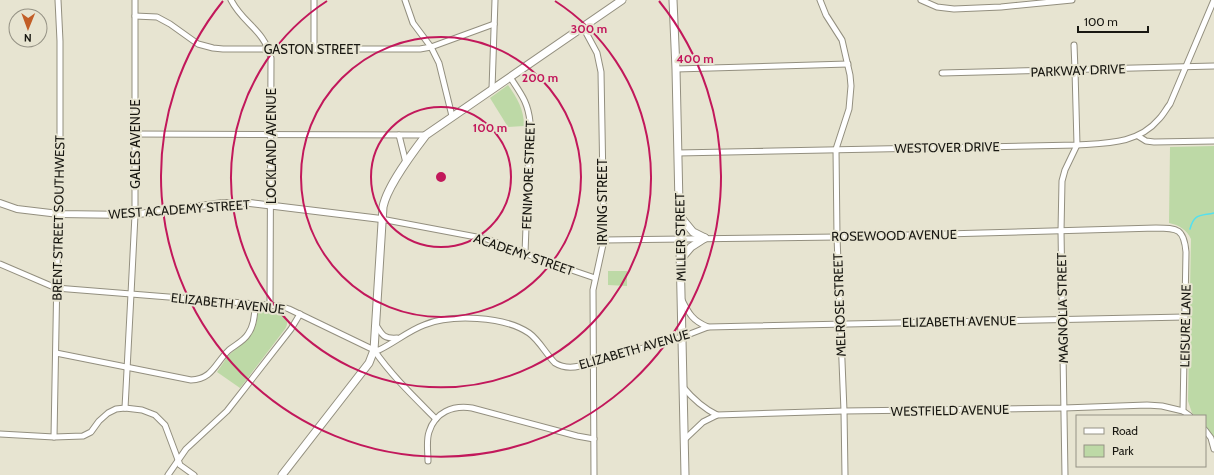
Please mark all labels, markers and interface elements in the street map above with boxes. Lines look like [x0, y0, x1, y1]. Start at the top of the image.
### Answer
north arrow [8, 8, 48, 48]
scale bar [1078, 8, 1148, 34]
text: 100 m [1084, 14, 1118, 29]
text: 300 m [571, 21, 607, 36]
text: N [24, 31, 32, 45]
street label: GASTON STREET [264, 41, 360, 57]
text: 400 m [676, 51, 714, 66]
street label: PARKWAY DRIVE [1030, 60, 1126, 80]
text: 200 m [522, 70, 558, 85]
street label: LOCKLAND AVENUE [263, 88, 279, 204]
street label: GALES AVENUE [127, 99, 143, 189]
text: 100 m [473, 120, 507, 135]
street label: FENIMORE STREET [518, 120, 538, 230]
street label: BRENT STREET SOUTHWEST [49, 135, 67, 301]
street label: WESTOVER DRIVE [894, 138, 1000, 156]
street label: IRVING STREET [594, 159, 610, 245]
centre of rings [434, 170, 448, 184]
street label: MILLER STREET [671, 193, 689, 281]
street label: WEST ACADEMY STREET [108, 196, 250, 222]
street label: ROSEWOOD AVENUE [831, 226, 957, 244]
street label: ACADEMY STREET [472, 229, 576, 279]
street label: MAGNOLIA STREET [1053, 252, 1071, 364]
street label: MELROSE STREET [829, 253, 849, 357]
street label: LEISURE LANE [1176, 284, 1194, 368]
street label: ELIZABETH AVENUE [170, 289, 286, 317]
street label: ELIZABETH AVENUE [902, 312, 1016, 330]
street label: ELIZABETH AVENUE [577, 326, 691, 372]
street label: WESTFIELD AVENUE [891, 401, 1009, 419]
legend [1076, 415, 1206, 467]
text: Road [1112, 423, 1138, 438]
text: Park [1112, 443, 1134, 458]

